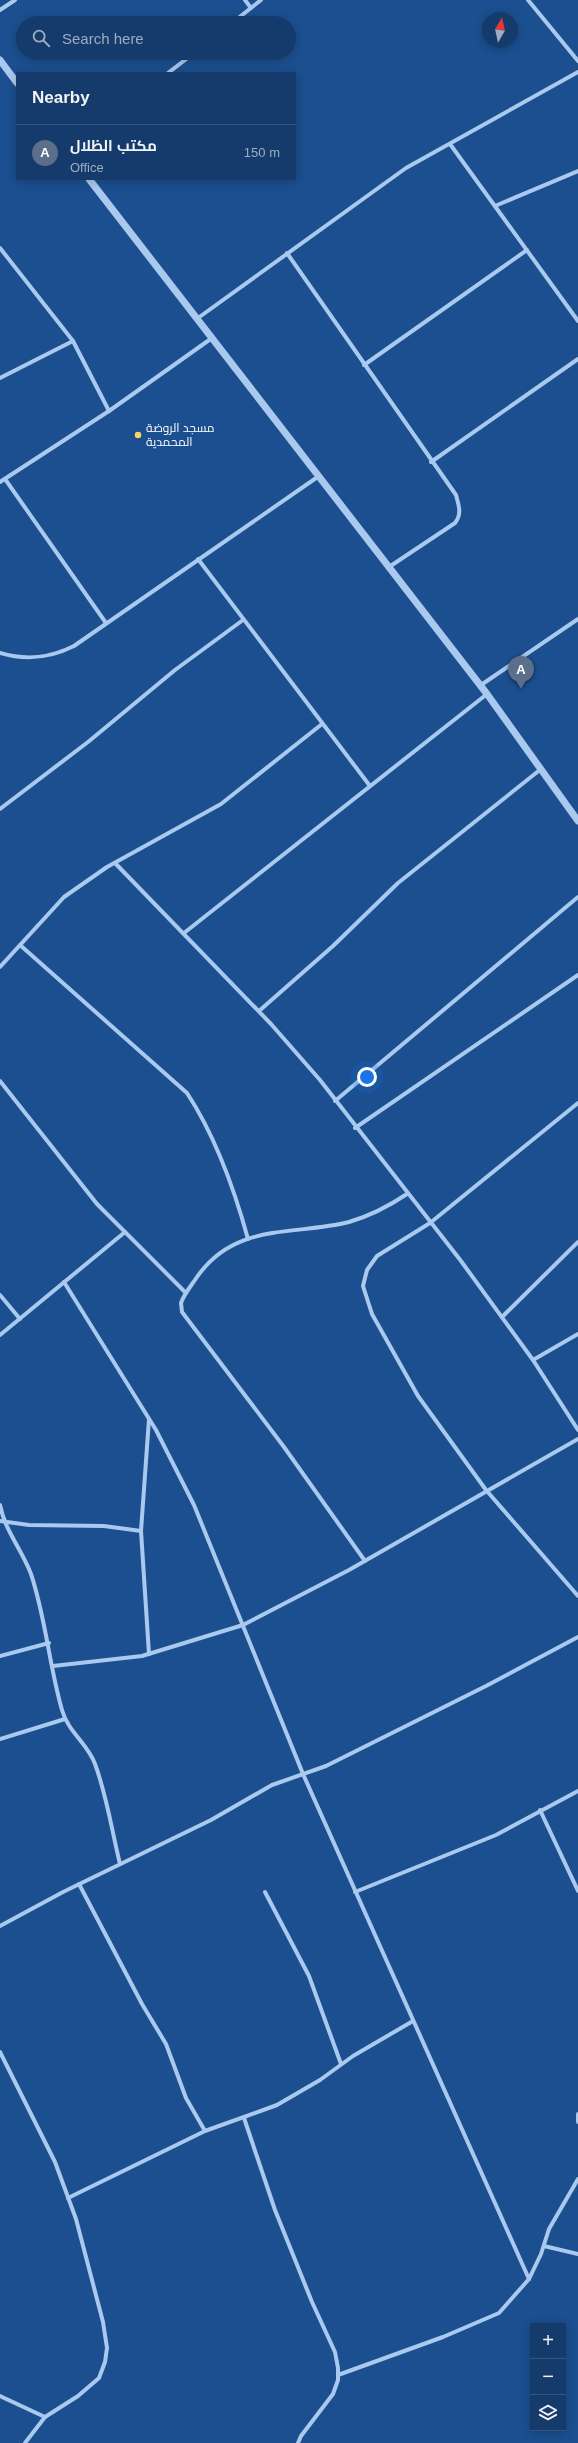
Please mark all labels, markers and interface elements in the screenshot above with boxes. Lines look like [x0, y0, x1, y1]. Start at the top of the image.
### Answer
north arrow [482, 12, 518, 48]
search box [16, 16, 296, 60]
icon: search [30, 27, 52, 49]
text: Search here [62, 30, 144, 47]
text: Nearby [32, 88, 90, 107]
text: مكتب الظلال [70, 137, 157, 154]
text: A [40, 145, 50, 160]
text: 150 m [244, 145, 280, 160]
text: Office [70, 160, 104, 175]
place label: مسجد الروضة المحمدية [146, 421, 214, 449]
marker: مسجد الروضة المحمدية [133, 430, 143, 440]
pin: A [508, 656, 534, 689]
your location [357, 1067, 377, 1087]
map controls [530, 2323, 566, 2431]
button: + [530, 2323, 566, 2359]
button: − [530, 2359, 566, 2395]
button: layers [530, 2395, 566, 2431]

